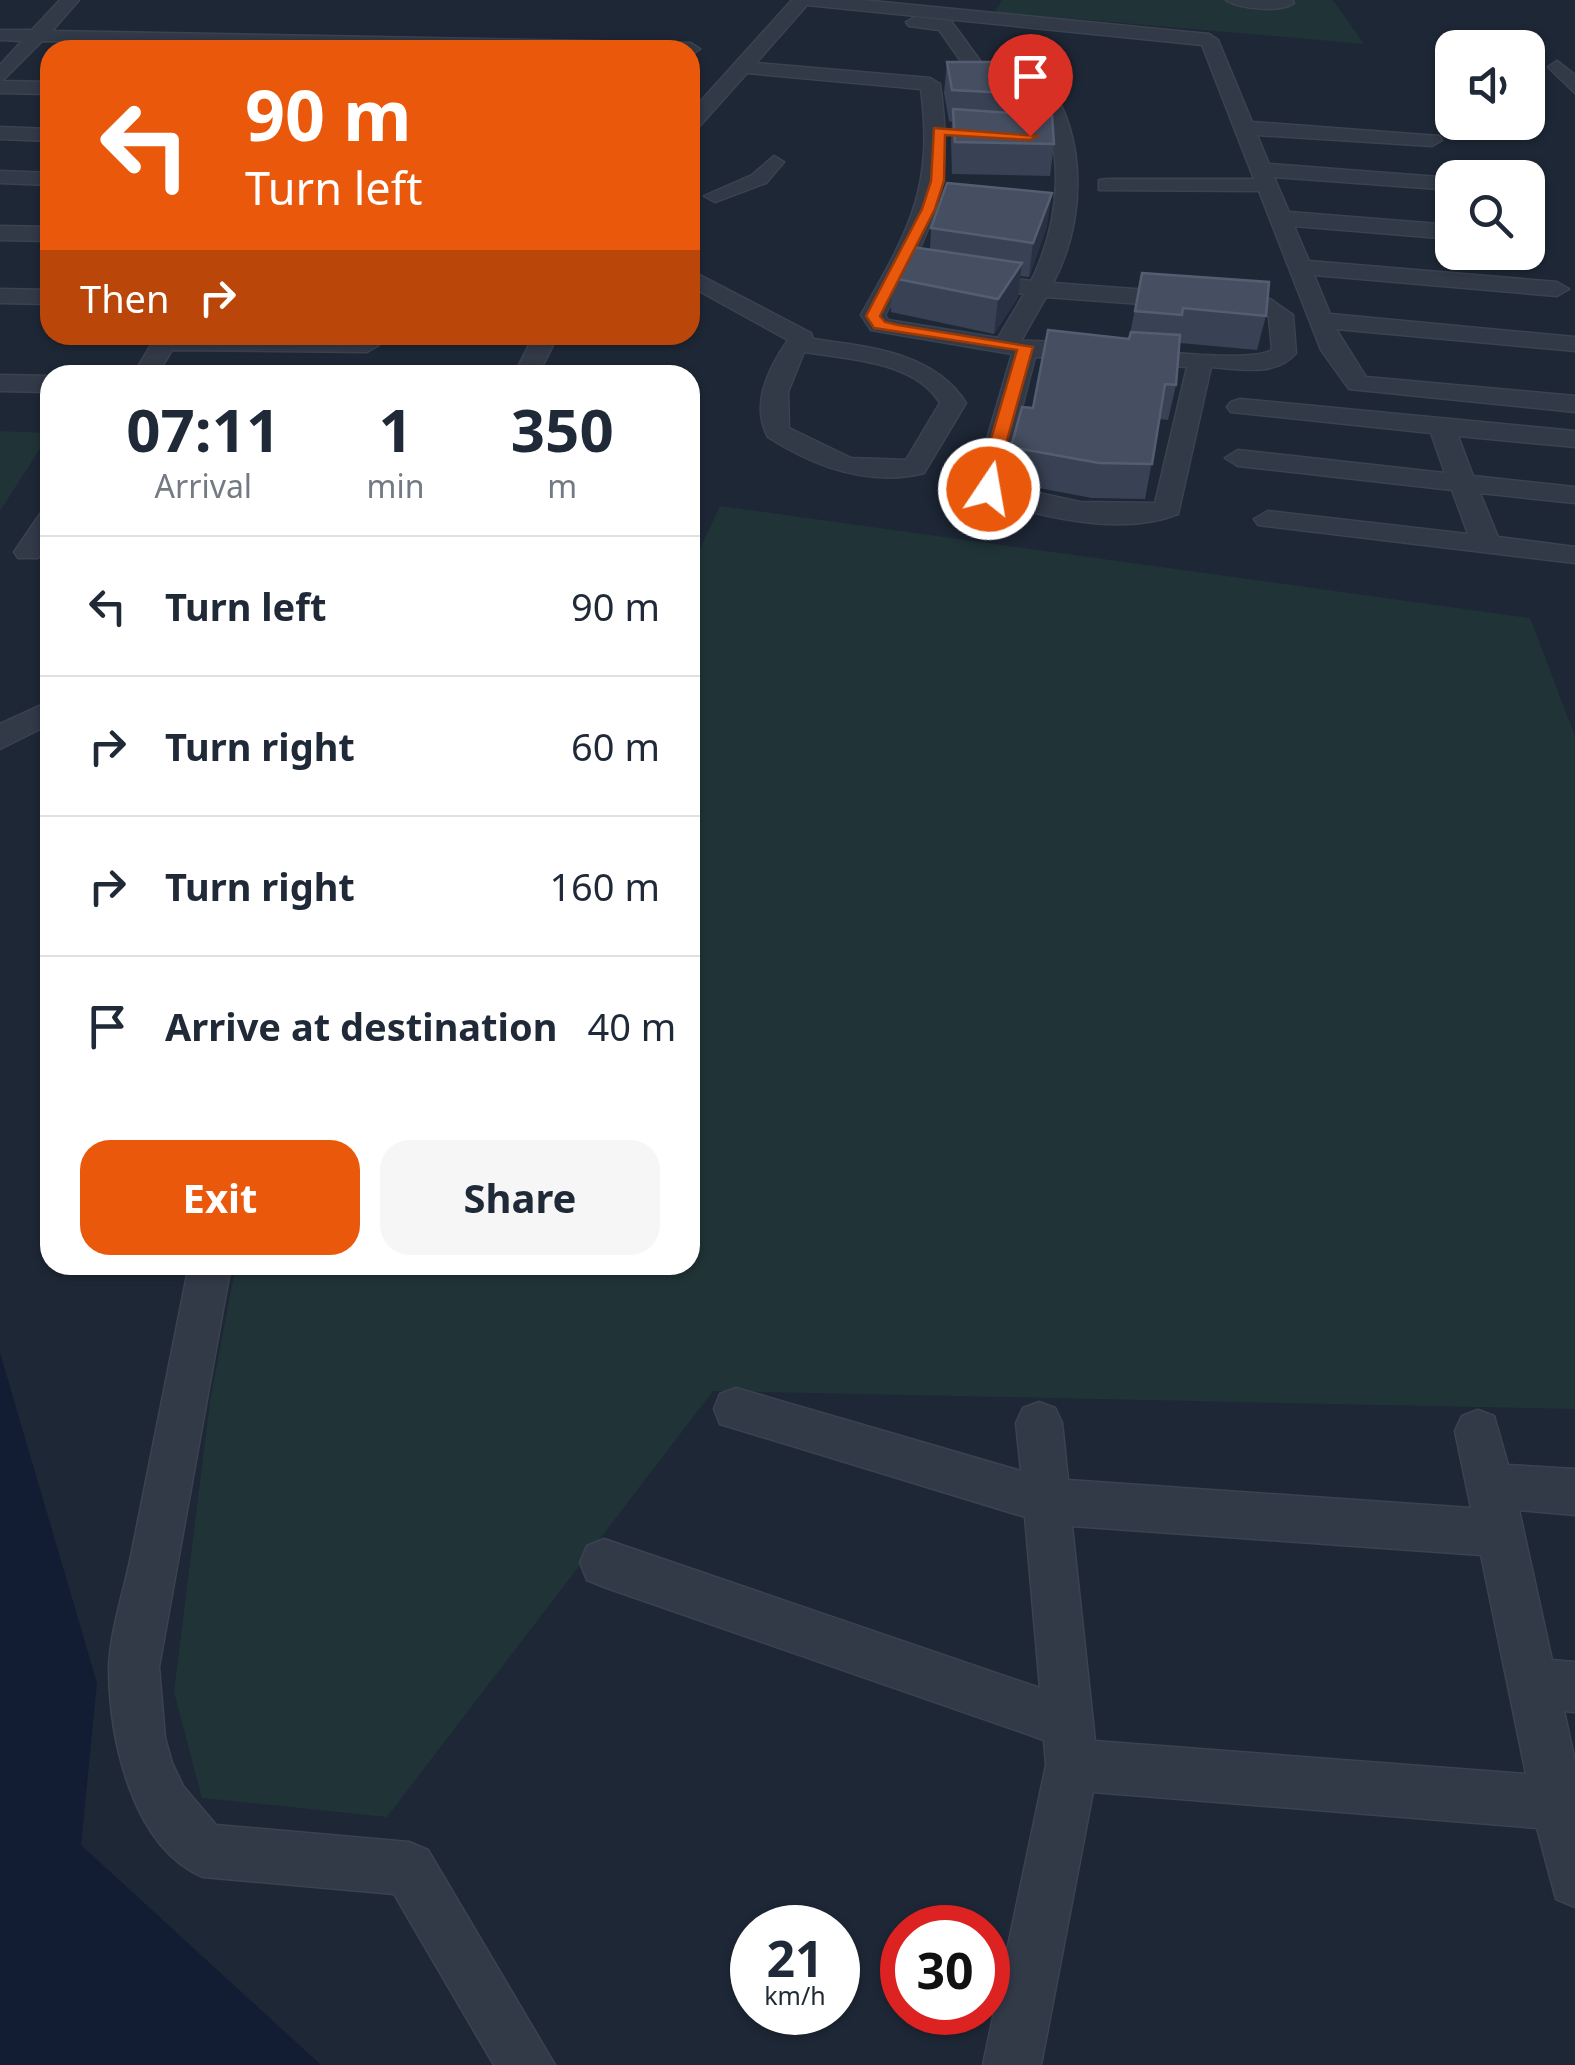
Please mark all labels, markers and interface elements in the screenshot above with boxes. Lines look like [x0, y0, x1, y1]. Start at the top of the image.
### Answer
map controls [1435, 30, 1545, 270]
button: sound [1435, 30, 1545, 140]
pin [988, 34, 1073, 137]
icon: arrive [1003, 49, 1058, 104]
text: 90 m [245, 66, 412, 162]
icon: left [80, 80, 210, 210]
text: Turn left [245, 157, 422, 218]
button: search [1435, 160, 1545, 270]
icon: right [190, 270, 245, 325]
text: Then [80, 272, 170, 324]
text: 07:11 [126, 388, 280, 470]
text: 1 [378, 388, 413, 470]
text: 350 [511, 388, 614, 470]
position arrow [937, 437, 1041, 541]
text: Arrival [155, 464, 252, 507]
text: min [367, 464, 425, 507]
text: m [547, 464, 577, 507]
icon: left [80, 579, 135, 634]
text: Turn left [165, 580, 327, 632]
text: 90 m [571, 580, 660, 632]
icon: right [80, 719, 135, 774]
text: Turn right [165, 720, 355, 772]
text: 60 m [571, 720, 660, 772]
icon: right [80, 859, 135, 914]
text: Turn right [165, 860, 355, 912]
text: 160 m [549, 860, 660, 912]
icon: arrive [80, 999, 135, 1054]
text: Arrive at destination [165, 1000, 557, 1052]
text: 40 m [587, 1000, 676, 1052]
button: Exit [80, 1140, 360, 1255]
button: Share [380, 1140, 660, 1255]
speed limit sign: 30 [880, 1905, 1010, 2035]
text: 21 [766, 1924, 824, 1992]
text: km/h [764, 1978, 826, 2012]

